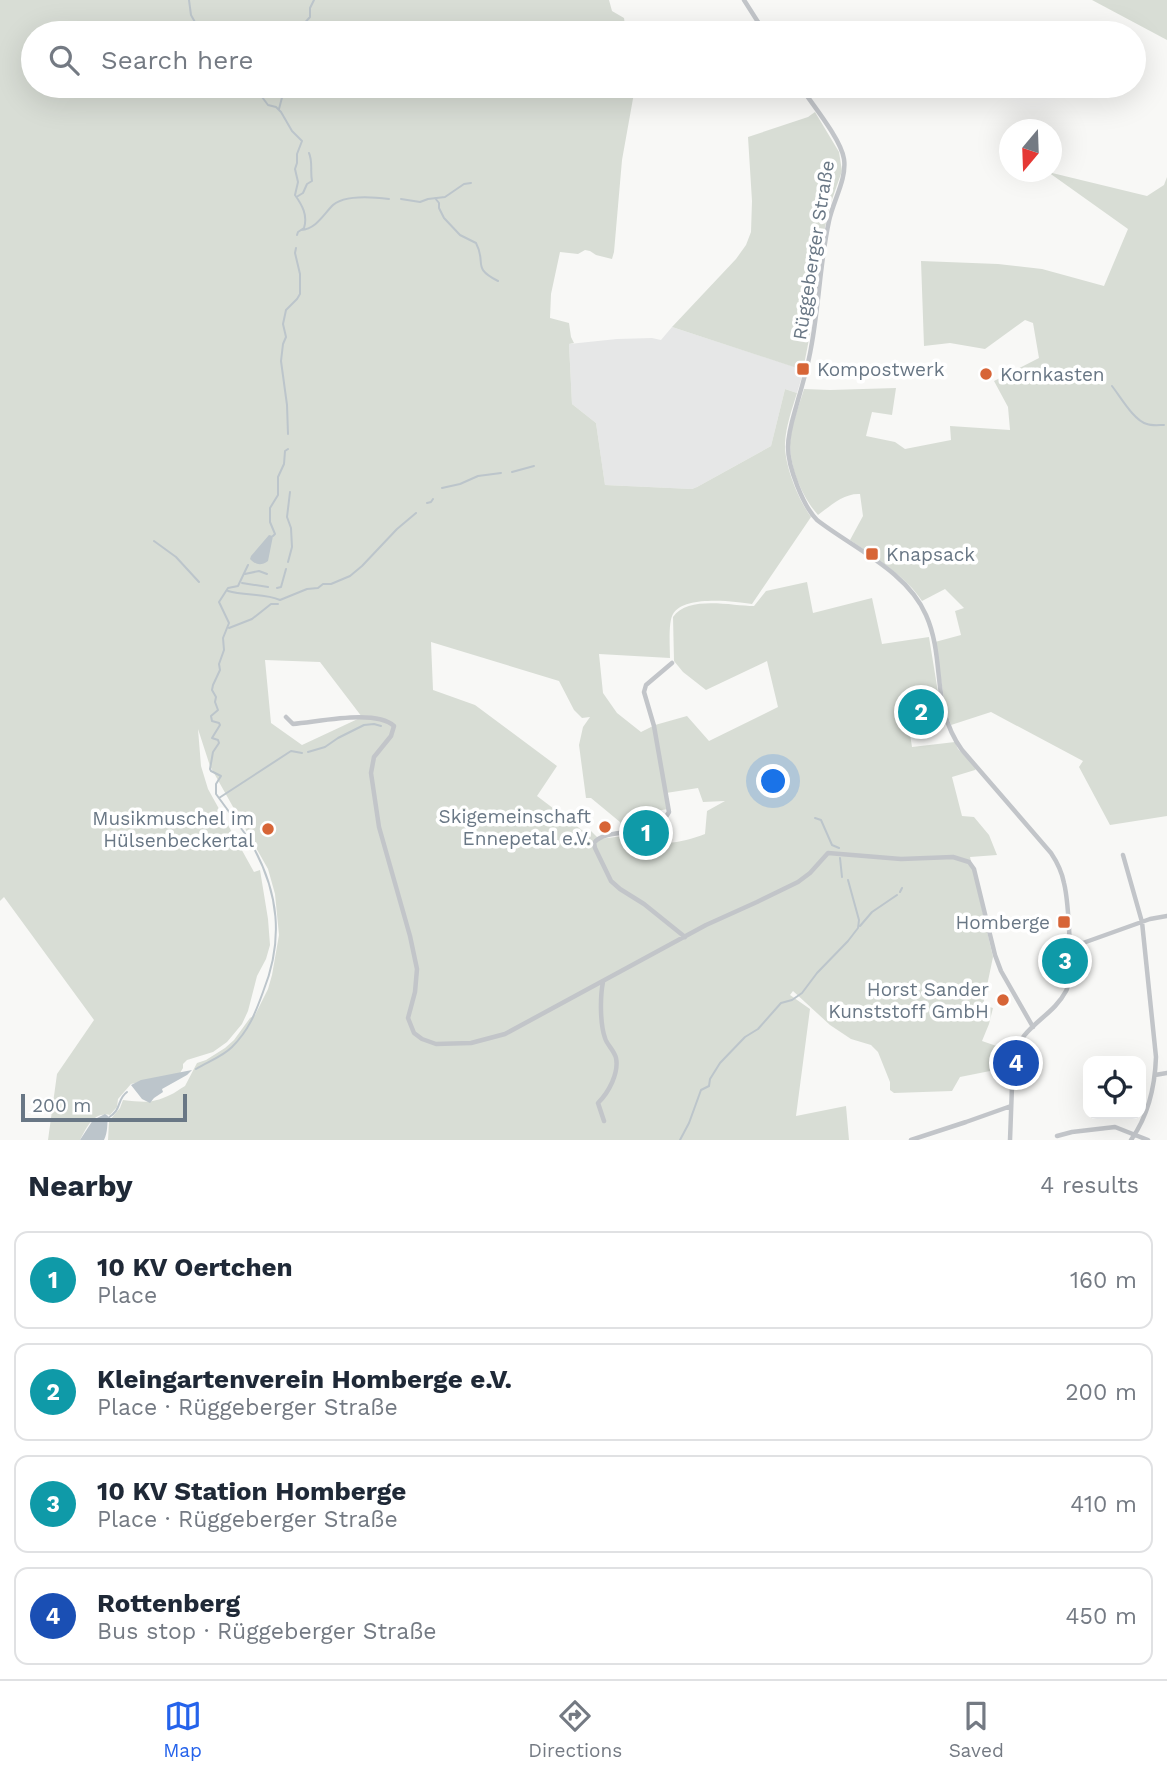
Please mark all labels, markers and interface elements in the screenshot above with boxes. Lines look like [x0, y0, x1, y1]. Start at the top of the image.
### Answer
search box [21, 21, 1146, 98]
icon: search [45, 41, 83, 79]
text: Search here [101, 45, 253, 75]
north arrow [999, 119, 1062, 182]
street label: Rüggeberger Straße [788, 159, 839, 341]
place label: Kompostwerk [817, 358, 945, 381]
marker: Kompostwerk [795, 361, 811, 377]
place label: Kornkasten [1000, 363, 1105, 386]
marker: Kornkasten [978, 366, 994, 382]
place label: Knapsack [886, 543, 975, 566]
marker: Knapsack [864, 546, 880, 562]
pin: 2 [898, 686, 944, 738]
your location [756, 764, 790, 798]
place label: Skigemeinschaft Ennepetal e.V. [438, 805, 591, 850]
place label: Musikmuschel im Hülsenbeckertal [92, 807, 254, 852]
pin: 1 [623, 807, 669, 859]
marker: Skigemeinschaft Ennepetal e.V. [597, 819, 613, 835]
marker: Musikmuschel im Hülsenbeckertal [260, 821, 276, 837]
place label: Homberge [955, 911, 1050, 934]
marker: Homberge [1056, 914, 1072, 930]
pin: 3 [1042, 935, 1088, 987]
place label: Horst Sander Kunststoff GmbH [828, 978, 989, 1023]
marker: Horst Sander Kunststoff GmbH [995, 992, 1011, 1008]
pin: 4 [993, 1037, 1039, 1089]
map controls [1083, 1056, 1146, 1119]
button: locate [1083, 1056, 1146, 1119]
scale bar [21, 1091, 187, 1123]
text: 200 m [32, 1094, 91, 1117]
text: Nearby [28, 1168, 133, 1203]
text: 4 results [1040, 1172, 1139, 1199]
text: 10 KV Oertchen [97, 1252, 293, 1282]
text: 1 [48, 1267, 58, 1294]
text: 160 m [1070, 1267, 1137, 1294]
text: Place [97, 1282, 157, 1309]
text: Kleingartenverein Homberge e.V. [97, 1364, 512, 1394]
text: 2 [46, 1379, 60, 1406]
text: 200 m [1065, 1379, 1137, 1406]
text: Place · Rüggeberger Straße [97, 1394, 398, 1421]
text: 10 KV Station Homberge [97, 1476, 406, 1506]
text: 3 [46, 1491, 60, 1518]
text: 410 m [1070, 1491, 1137, 1518]
text: Place · Rüggeberger Straße [97, 1506, 398, 1533]
text: Rottenberg [97, 1588, 240, 1618]
text: 4 [46, 1603, 60, 1630]
text: 450 m [1065, 1603, 1137, 1630]
text: Bus stop · Rüggeberger Straße [97, 1618, 437, 1645]
tab: Map [163, 1697, 202, 1762]
tab: Directions [528, 1697, 622, 1762]
tab: Saved [949, 1697, 1004, 1762]

